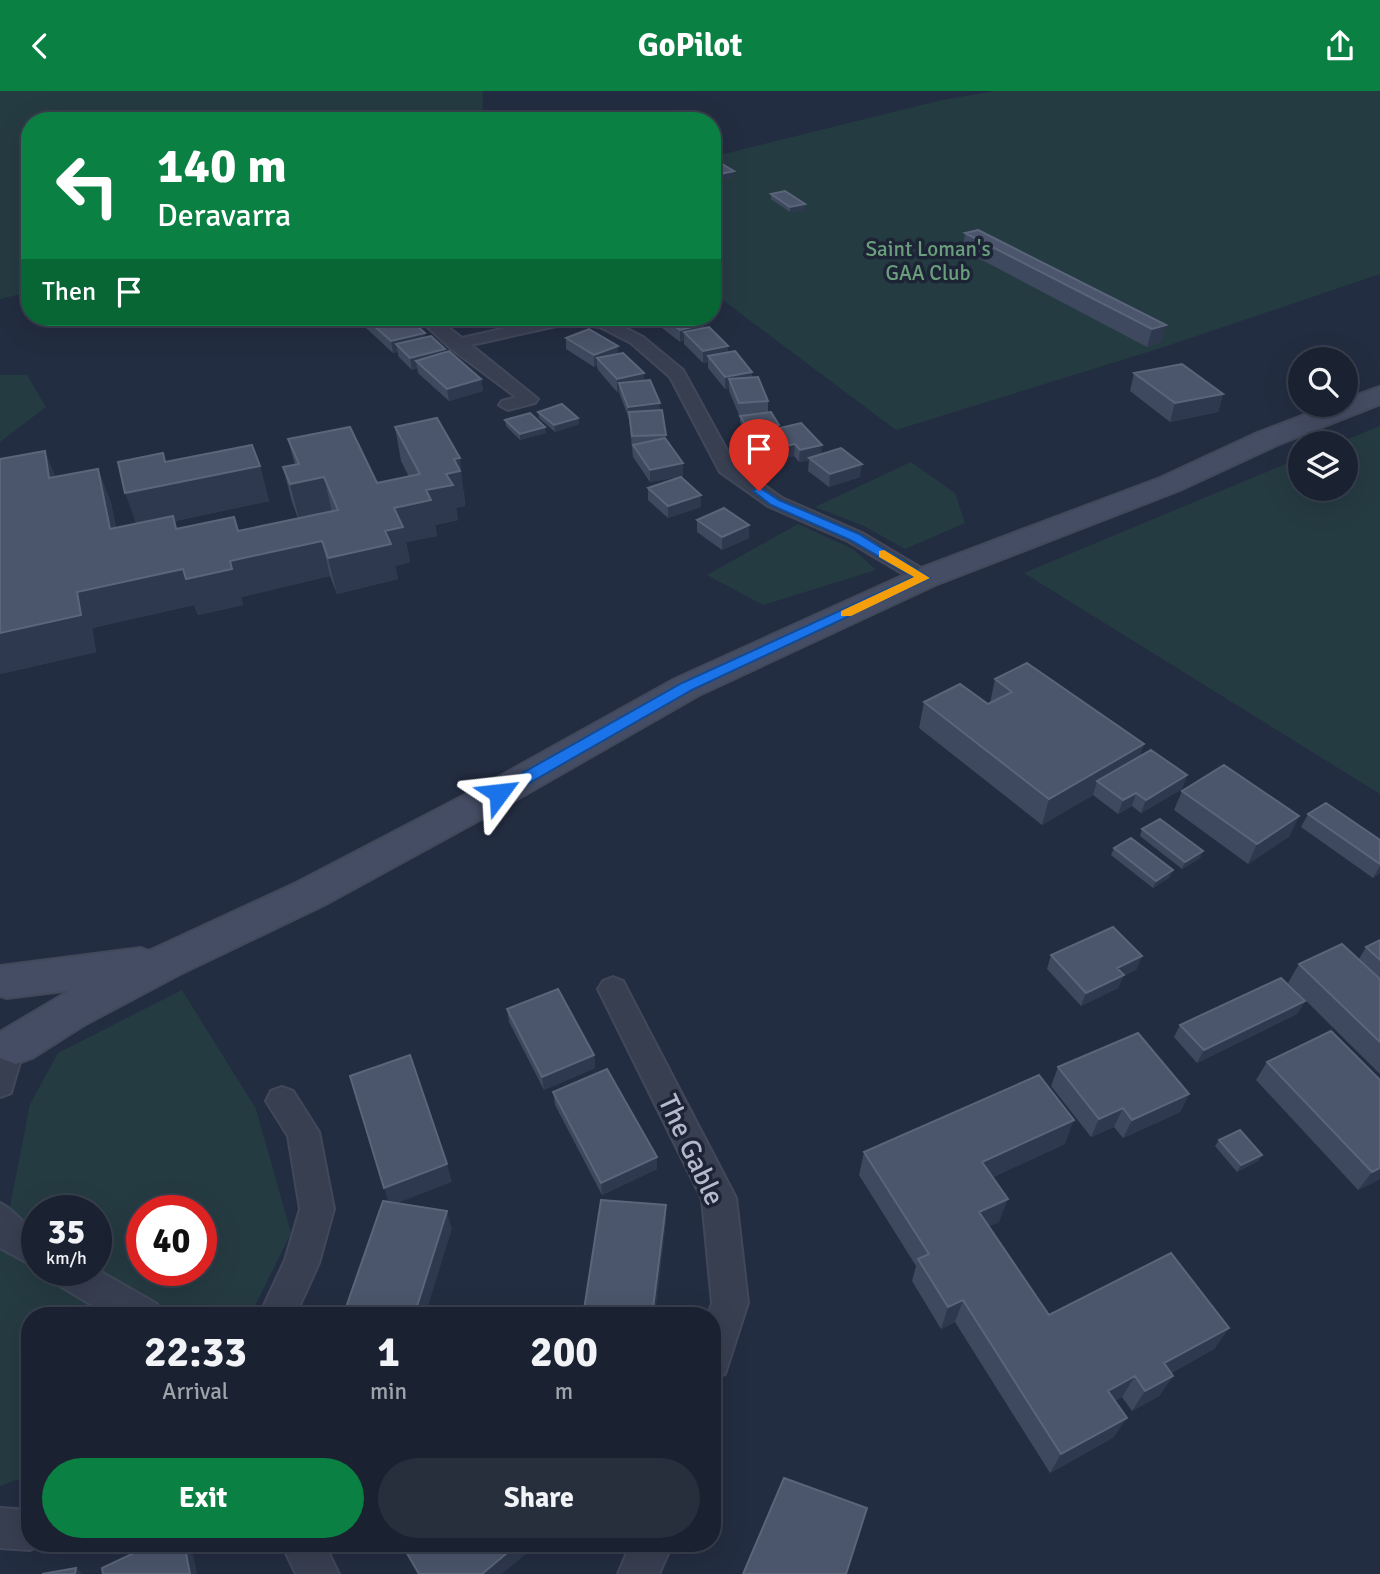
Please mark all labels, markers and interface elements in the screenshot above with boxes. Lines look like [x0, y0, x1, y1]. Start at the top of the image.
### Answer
text: GoPilot [638, 26, 742, 65]
icon: back [21, 27, 59, 65]
icon: share [1321, 27, 1359, 65]
text: 140 m [157, 136, 287, 196]
icon: left [42, 140, 133, 231]
text: Deravarra [157, 196, 291, 235]
park label: Saint Loman's GAA Club [865, 236, 991, 286]
icon: arrive [110, 273, 148, 311]
text: Then [42, 276, 96, 308]
map controls [1288, 347, 1358, 501]
button: search [1288, 347, 1358, 417]
pin [729, 419, 789, 491]
icon: arrive [740, 430, 778, 468]
button: layers [1288, 431, 1358, 501]
position arrow [462, 756, 536, 830]
street label: The Gable [651, 1089, 731, 1211]
speed limit sign: 40 [126, 1195, 217, 1286]
text: 35 [48, 1210, 85, 1253]
text: km/h [46, 1247, 87, 1269]
text: 22:33 [144, 1327, 247, 1378]
text: 1 [377, 1327, 400, 1378]
text: 200 [530, 1327, 598, 1378]
text: Arrival [162, 1377, 229, 1406]
text: min [370, 1377, 407, 1406]
text: m [555, 1377, 573, 1406]
button: Exit [42, 1458, 364, 1538]
button: Share [378, 1458, 700, 1538]

